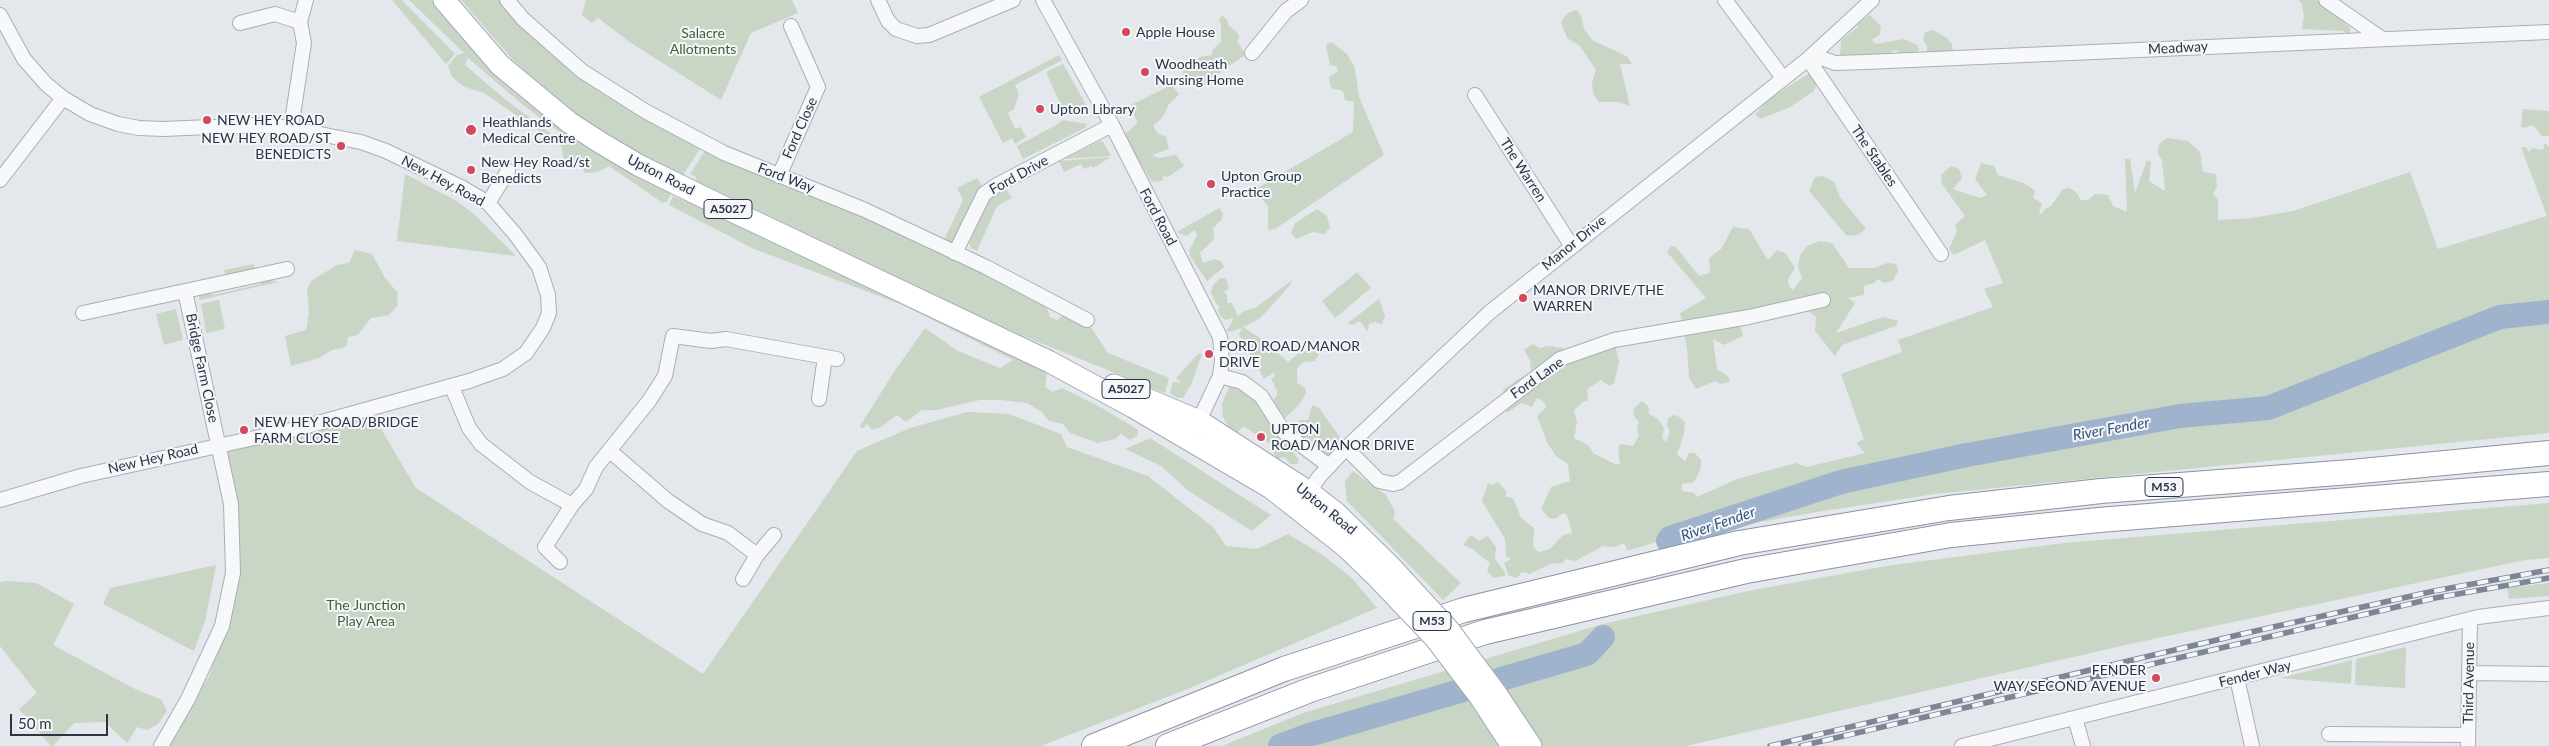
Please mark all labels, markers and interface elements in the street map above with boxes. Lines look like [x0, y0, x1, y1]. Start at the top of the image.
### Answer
place label: Apple House [1136, 24, 1215, 40]
park label: Salacre Allotments [670, 25, 736, 58]
marker: Apple House [1120, 26, 1132, 38]
street label: Meadway [2148, 38, 2208, 58]
place label: Woodheath Nursing Home [1155, 56, 1244, 88]
marker: Woodheath Nursing Home [1139, 66, 1151, 78]
street label: Ford Close [779, 95, 821, 161]
place label: Upton Library [1050, 101, 1135, 117]
marker: Upton Library [1034, 103, 1046, 115]
place label: NEW HEY ROAD [217, 112, 325, 128]
marker: NEW HEY ROAD [201, 114, 213, 126]
place label: Heathlands Medical Centre [482, 114, 575, 146]
street label: The Stables [1847, 122, 1901, 190]
marker: Heathlands Medical Centre [464, 123, 478, 137]
place label: NEW HEY ROAD/ST BENEDICTS [201, 130, 331, 162]
street label: The Warren [1496, 135, 1550, 205]
marker: NEW HEY ROAD/ST BENEDICTS [335, 140, 347, 152]
street label: Upton Road [625, 151, 697, 199]
street label: New Hey Road [398, 152, 488, 210]
street label: Ford Drive [987, 152, 1051, 198]
place label: New Hey Road/st Benedicts [481, 154, 590, 186]
street label: Ford Way [755, 160, 817, 196]
marker: New Hey Road/st Benedicts [465, 164, 477, 176]
place label: Upton Group Practice [1221, 168, 1302, 200]
marker: Upton Group Practice [1205, 178, 1217, 190]
street label: Ford Road [1136, 185, 1180, 249]
road number: A5027 [704, 200, 752, 218]
street label: Manor Drive [1539, 212, 1609, 274]
place label: MANOR DRIVE/THE WARREN [1533, 282, 1664, 314]
marker: MANOR DRIVE/THE WARREN [1517, 292, 1529, 304]
street label: Bridge Farm Close [182, 312, 222, 424]
place label: FORD ROAD/MANOR DRIVE [1219, 338, 1360, 371]
marker: FORD ROAD/MANOR DRIVE [1203, 348, 1215, 360]
street label: Ford Lane [1507, 354, 1567, 402]
road number: A5027 [1102, 379, 1150, 398]
water label: River Fender [2071, 413, 2151, 445]
place label: NEW HEY ROAD/BRIDGE FARM CLOSE [254, 414, 419, 447]
place label: UPTON ROAD/MANOR DRIVE [1271, 421, 1415, 454]
marker: NEW HEY ROAD/BRIDGE FARM CLOSE [238, 424, 250, 436]
marker: UPTON ROAD/MANOR DRIVE [1255, 431, 1267, 443]
street label: New Hey Road [106, 440, 200, 478]
road number: M53 [2145, 478, 2183, 497]
street label: Upton Road [1292, 479, 1360, 539]
water label: River Fender [1678, 503, 1758, 545]
park label: The Junction Play Area [326, 597, 406, 630]
road number: M53 [1413, 612, 1451, 630]
street label: Third Avenue [2460, 642, 2478, 724]
street label: Fender Way [2217, 657, 2293, 691]
place label: FENDER WAY/SECOND AVENUE [1993, 662, 2146, 694]
marker: FENDER WAY/SECOND AVENUE [2150, 672, 2162, 684]
scale bar [12, 704, 110, 736]
text: 50 m [18, 714, 52, 732]

